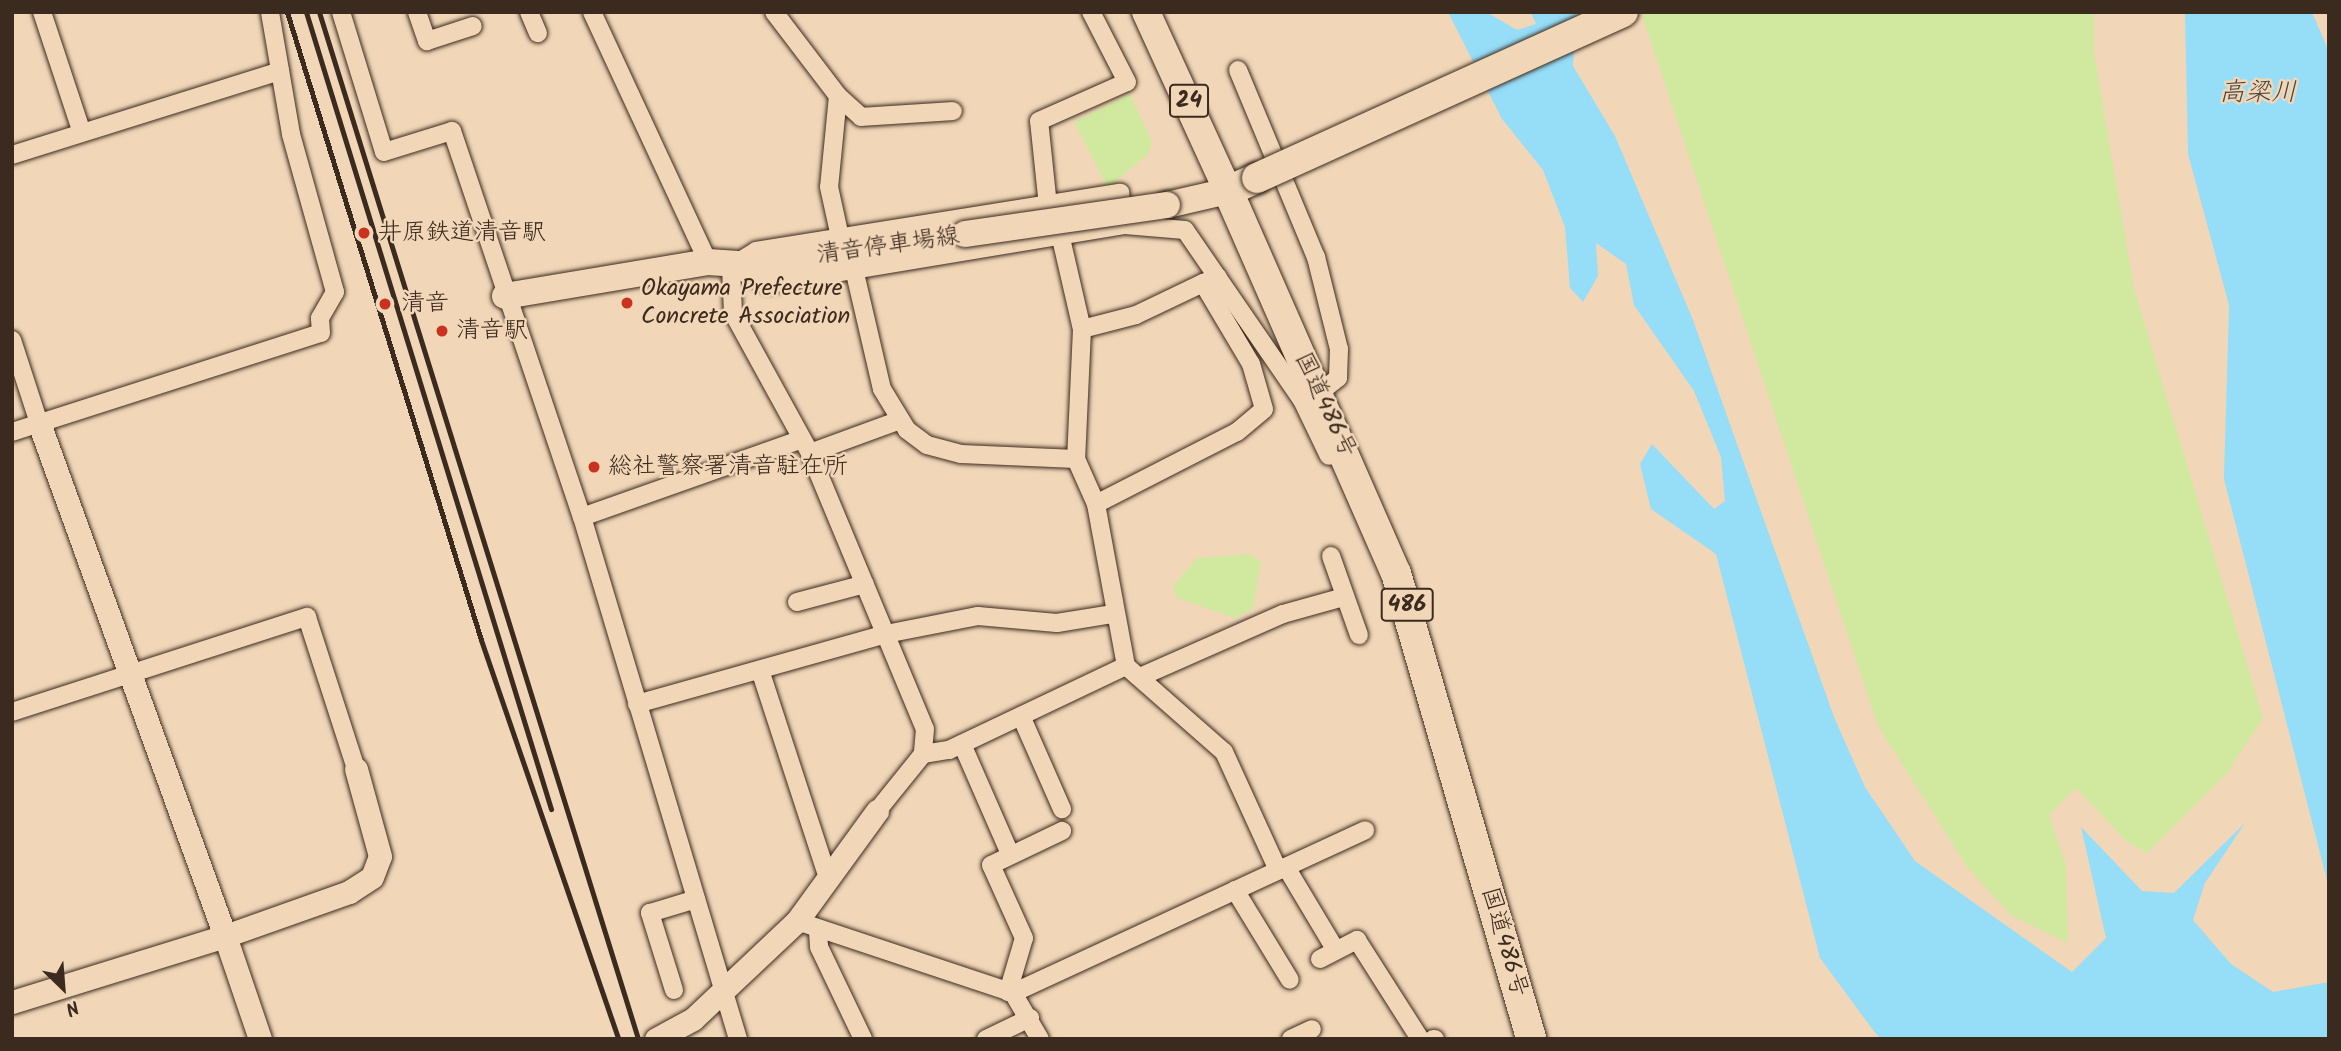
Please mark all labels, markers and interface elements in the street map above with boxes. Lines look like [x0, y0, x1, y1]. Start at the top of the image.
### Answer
water label: 高梁川 [2219, 78, 2297, 110]
road number: 24 [1168, 82, 1210, 120]
place label: 井原鉄道清音駅 [378, 219, 546, 247]
street label: 清音停車場線 [815, 222, 961, 270]
marker: 井原鉄道清音駅 [356, 225, 372, 241]
place label: Okayama Prefecture Concrete Association [641, 275, 850, 331]
place label: 清音 [401, 290, 449, 318]
marker: 清音 [375, 294, 395, 314]
marker: Okayama Prefecture Concrete Association [619, 295, 635, 311]
place label: 清音駅 [456, 317, 528, 345]
marker: 清音駅 [434, 323, 450, 339]
street label: 国道486号 [1288, 348, 1362, 462]
place label: 総社警察署清音駐在所 [608, 453, 848, 481]
marker: 総社警察署清音駐在所 [586, 459, 602, 475]
road number: 486 [1379, 586, 1435, 624]
street label: 国道486号 [1475, 884, 1533, 1000]
north arrow [28, 953, 98, 1023]
text: N [60, 991, 84, 1023]

